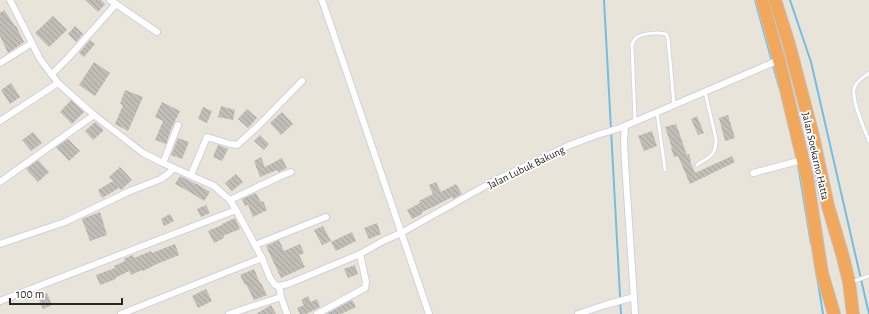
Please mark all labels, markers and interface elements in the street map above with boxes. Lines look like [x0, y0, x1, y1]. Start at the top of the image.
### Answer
street label: Jalan Soekarno Hatta [800, 111, 831, 201]
street label: Jalan Lubuk Bakung [486, 144, 567, 191]
scale bar [10, 280, 122, 306]
text: 100 m [16, 288, 44, 300]

